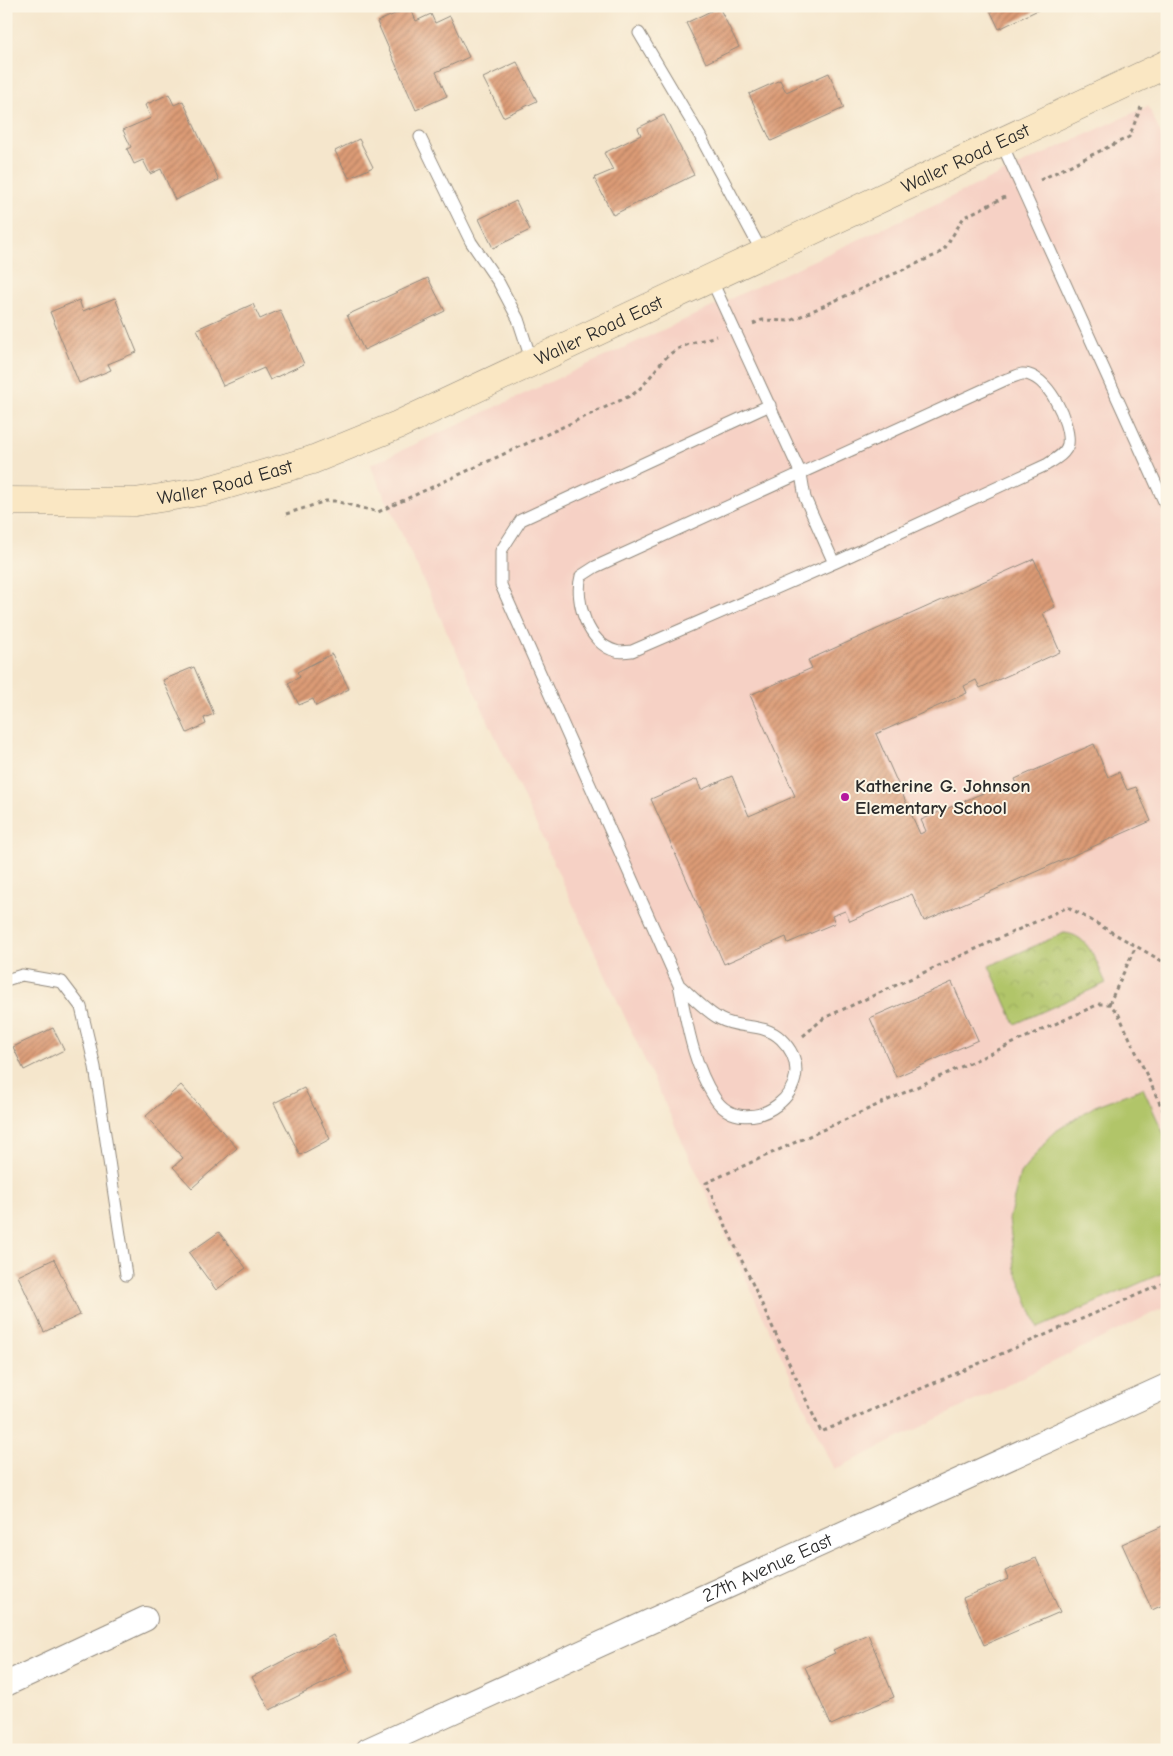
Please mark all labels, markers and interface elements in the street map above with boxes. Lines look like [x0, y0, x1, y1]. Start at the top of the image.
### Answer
street label: Waller Road East [898, 119, 1033, 198]
street label: Waller Road East [531, 291, 667, 370]
street label: Waller Road East [156, 455, 296, 509]
place label: Katherine G. Johnson Elementary School [855, 775, 1031, 819]
marker: Katherine G. Johnson Elementary School [839, 791, 851, 803]
street label: 27th Avenue East [699, 1529, 836, 1607]

